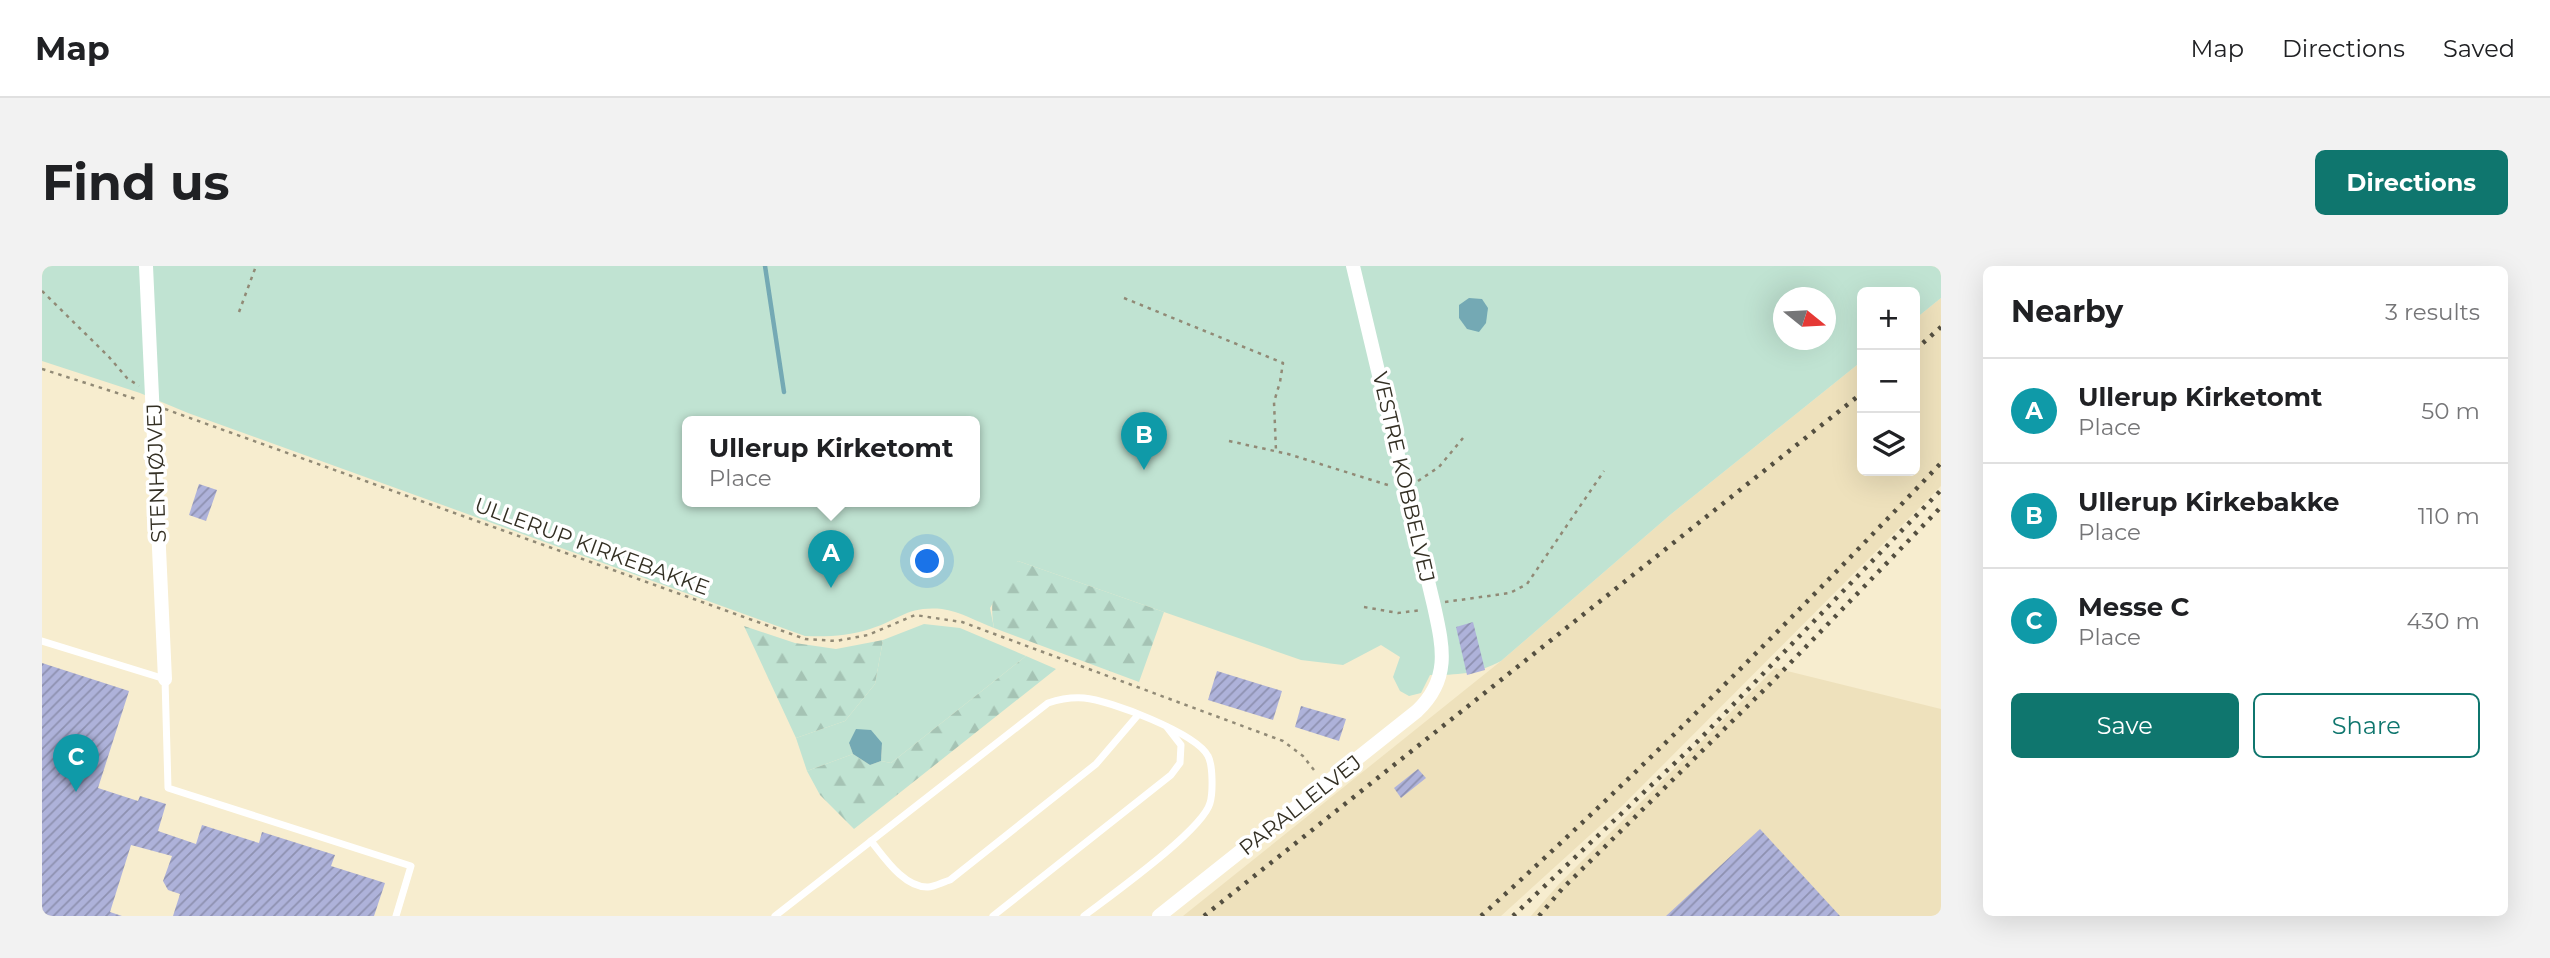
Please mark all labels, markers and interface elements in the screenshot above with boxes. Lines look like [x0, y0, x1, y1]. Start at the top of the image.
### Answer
text: Map [35, 28, 110, 68]
text: Map [2191, 34, 2244, 63]
text: Directions [2282, 34, 2405, 63]
text: Saved [2443, 34, 2515, 63]
button: Directions [2315, 150, 2508, 215]
text: Find us [42, 153, 230, 212]
north arrow [1773, 287, 1836, 350]
map controls [1857, 287, 1920, 476]
button: + [1857, 287, 1920, 350]
text: Nearby [2011, 293, 2123, 330]
text: 3 results [2385, 298, 2480, 326]
button: − [1857, 350, 1920, 413]
street label: VESTRE KOBBELVEJ [1368, 369, 1440, 585]
text: Ullerup Kirketomt [2078, 381, 2322, 413]
text: A [2025, 397, 2043, 425]
text: 50 m [2421, 397, 2480, 425]
street label: STENHØJVEJ [141, 403, 171, 543]
pin: B [1121, 412, 1167, 470]
button: layers [1857, 413, 1920, 476]
text: Place [2078, 413, 2141, 441]
popup [682, 416, 980, 507]
text: Ullerup Kirketomt [709, 432, 953, 464]
text: Place [709, 464, 772, 492]
text: Ullerup Kirkebakke [2078, 486, 2340, 518]
street label: ULLERUP KIRKEBAKKE [471, 492, 713, 600]
text: B [2025, 502, 2043, 530]
text: 110 m [2418, 502, 2480, 530]
text: Place [2078, 518, 2141, 546]
pin: A [808, 530, 854, 588]
your location [910, 544, 944, 578]
text: Messe C [2078, 591, 2189, 623]
text: C [2026, 607, 2042, 635]
text: 430 m [2407, 607, 2480, 635]
text: Place [2078, 623, 2141, 651]
button: Save [2011, 693, 2239, 758]
button: Share [2253, 693, 2480, 758]
pin: C [53, 734, 99, 792]
street label: PARALLELVEJ [1234, 749, 1366, 861]

